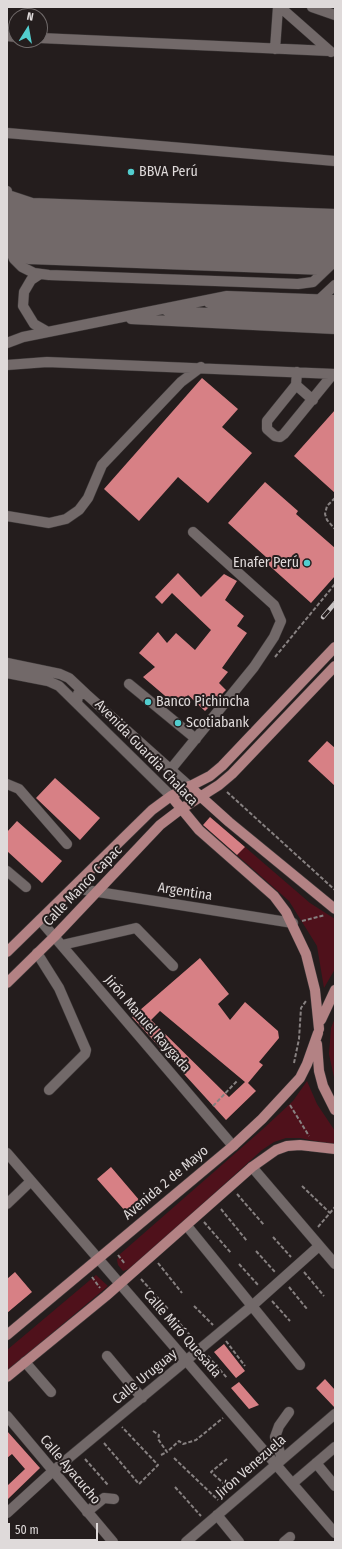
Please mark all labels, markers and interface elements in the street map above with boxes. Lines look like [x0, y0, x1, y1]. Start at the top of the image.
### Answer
north arrow [8, 8, 48, 48]
text: N [26, 10, 35, 24]
place label: BBVA Perú [139, 164, 198, 180]
marker: BBVA Perú [126, 167, 136, 177]
place label: Enafer Perú [233, 555, 299, 571]
marker: Enafer Perú [302, 558, 312, 568]
place label: Banco Pichincha [156, 694, 250, 710]
street label: Avenida Guardia Chalaca [91, 696, 201, 810]
marker: Banco Pichincha [143, 697, 153, 707]
place label: Scotiabank [186, 715, 249, 731]
marker: Scotiabank [173, 718, 183, 728]
street label: Calle Manco Capac [40, 842, 126, 930]
street label: Argentina [157, 879, 213, 905]
street label: Jirón Manuel Raygada [100, 972, 194, 1076]
street label: Avenida 2 de Mayo [120, 1142, 212, 1224]
street label: Calle Miró Quesada [140, 1287, 224, 1381]
street label: Calle Uruguay [109, 1346, 181, 1408]
street label: Calle Ayacucho [36, 1432, 104, 1508]
street label: Jirón Venezuela [212, 1432, 290, 1502]
scale bar [10, 1515, 100, 1541]
text: 50 m [15, 1523, 39, 1537]

